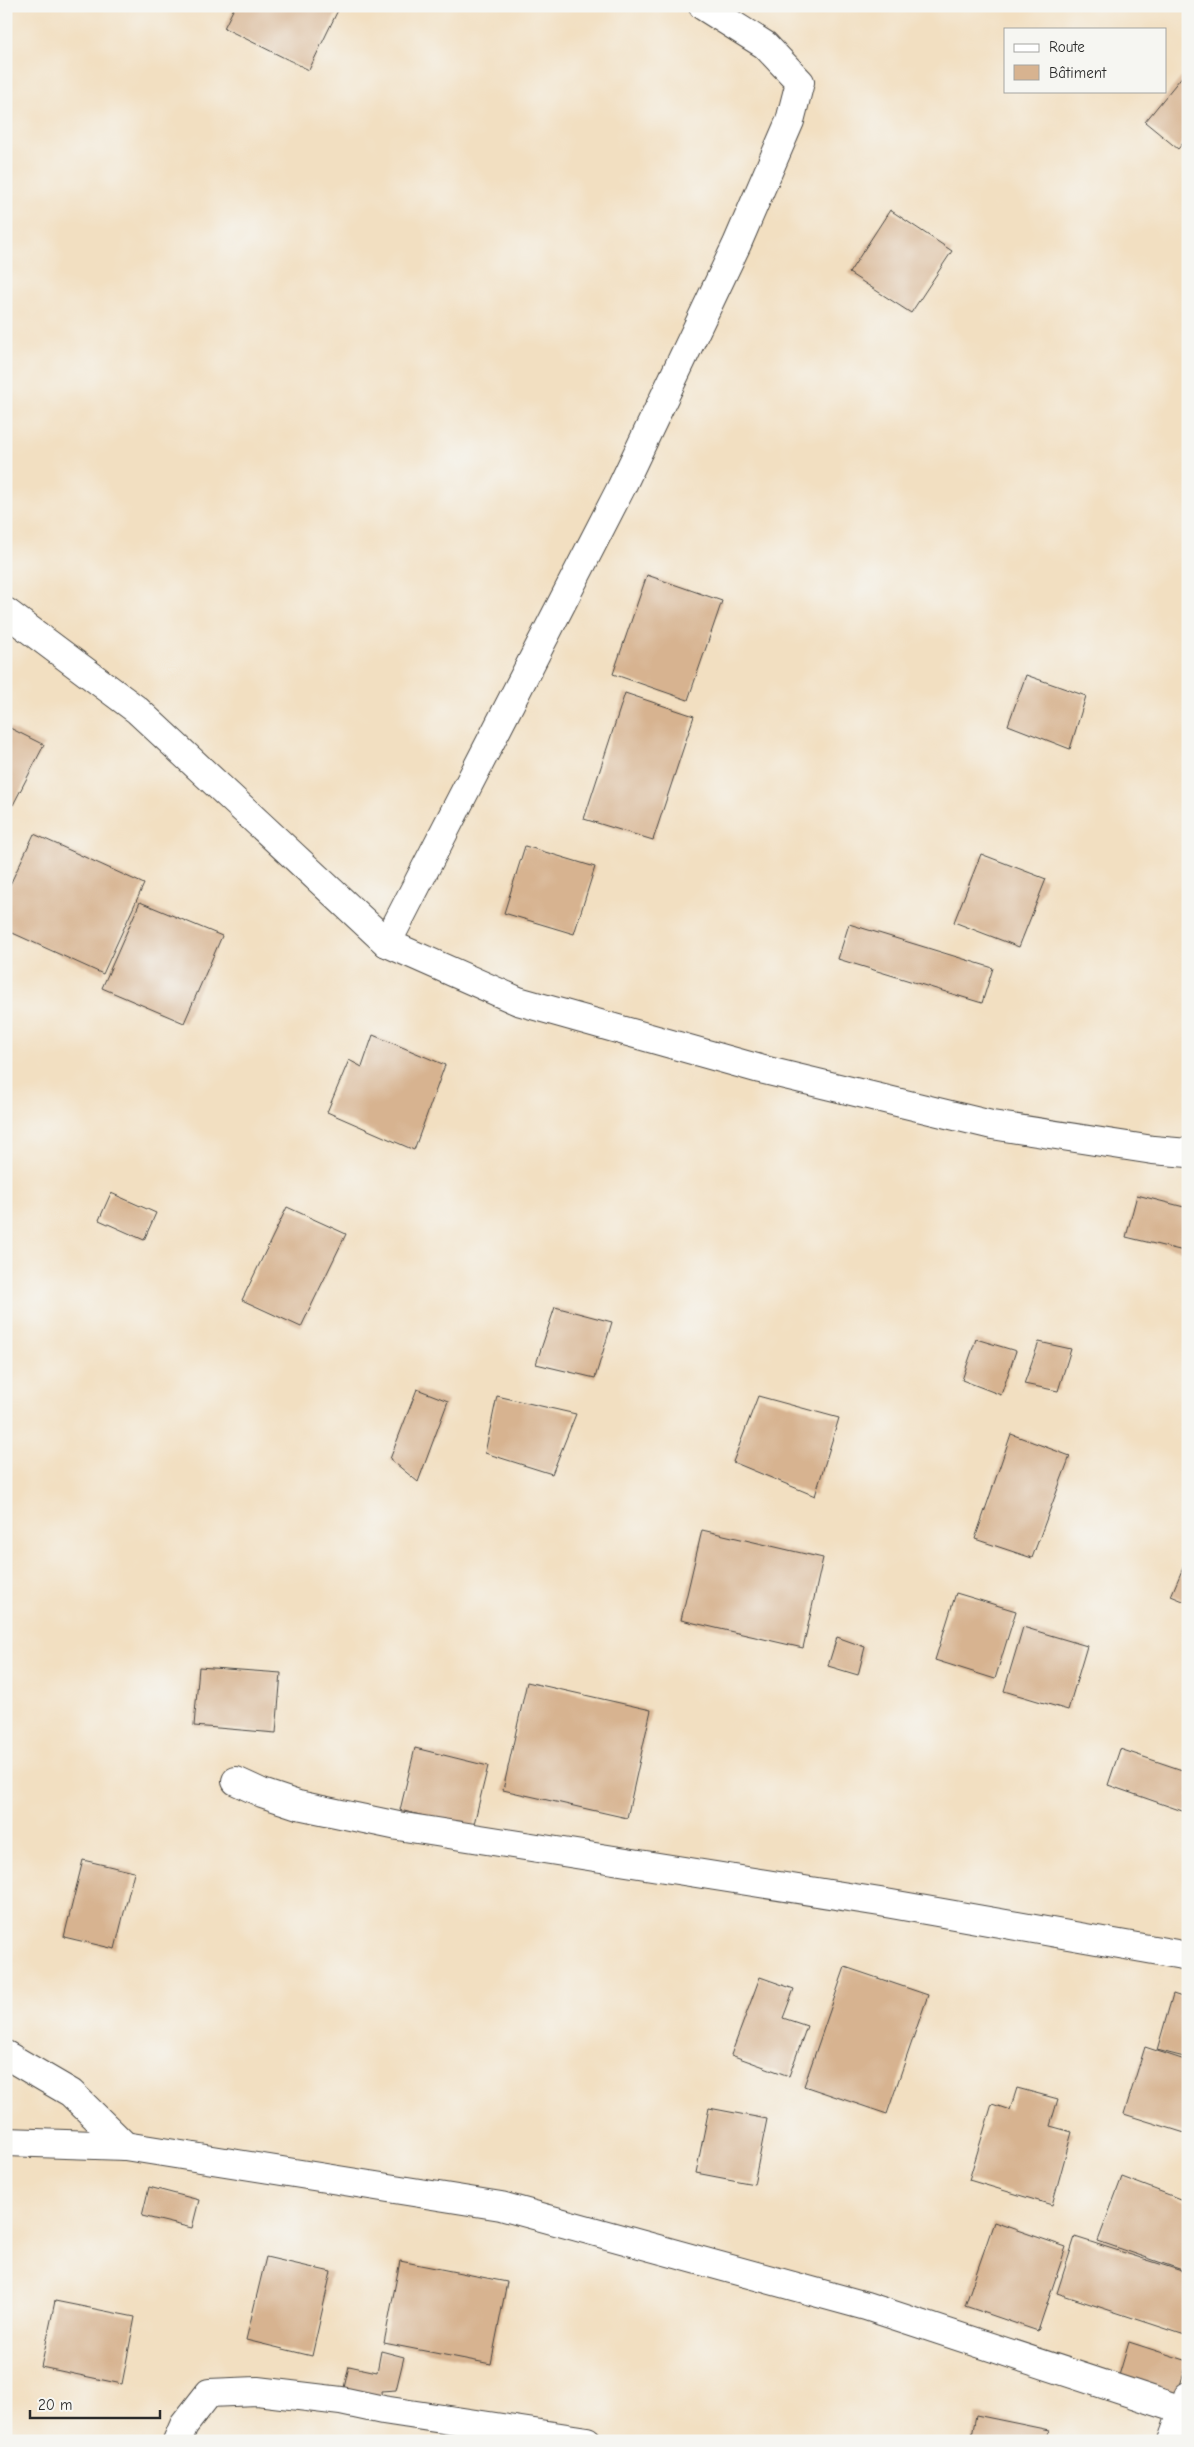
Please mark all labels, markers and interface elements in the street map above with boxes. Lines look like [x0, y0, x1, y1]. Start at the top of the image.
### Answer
legend [1004, 28, 1166, 92]
text: Route [1049, 38, 1085, 56]
text: Bâtiment [1049, 64, 1107, 82]
scale bar [30, 2387, 160, 2419]
text: 20 m [38, 2396, 72, 2414]

